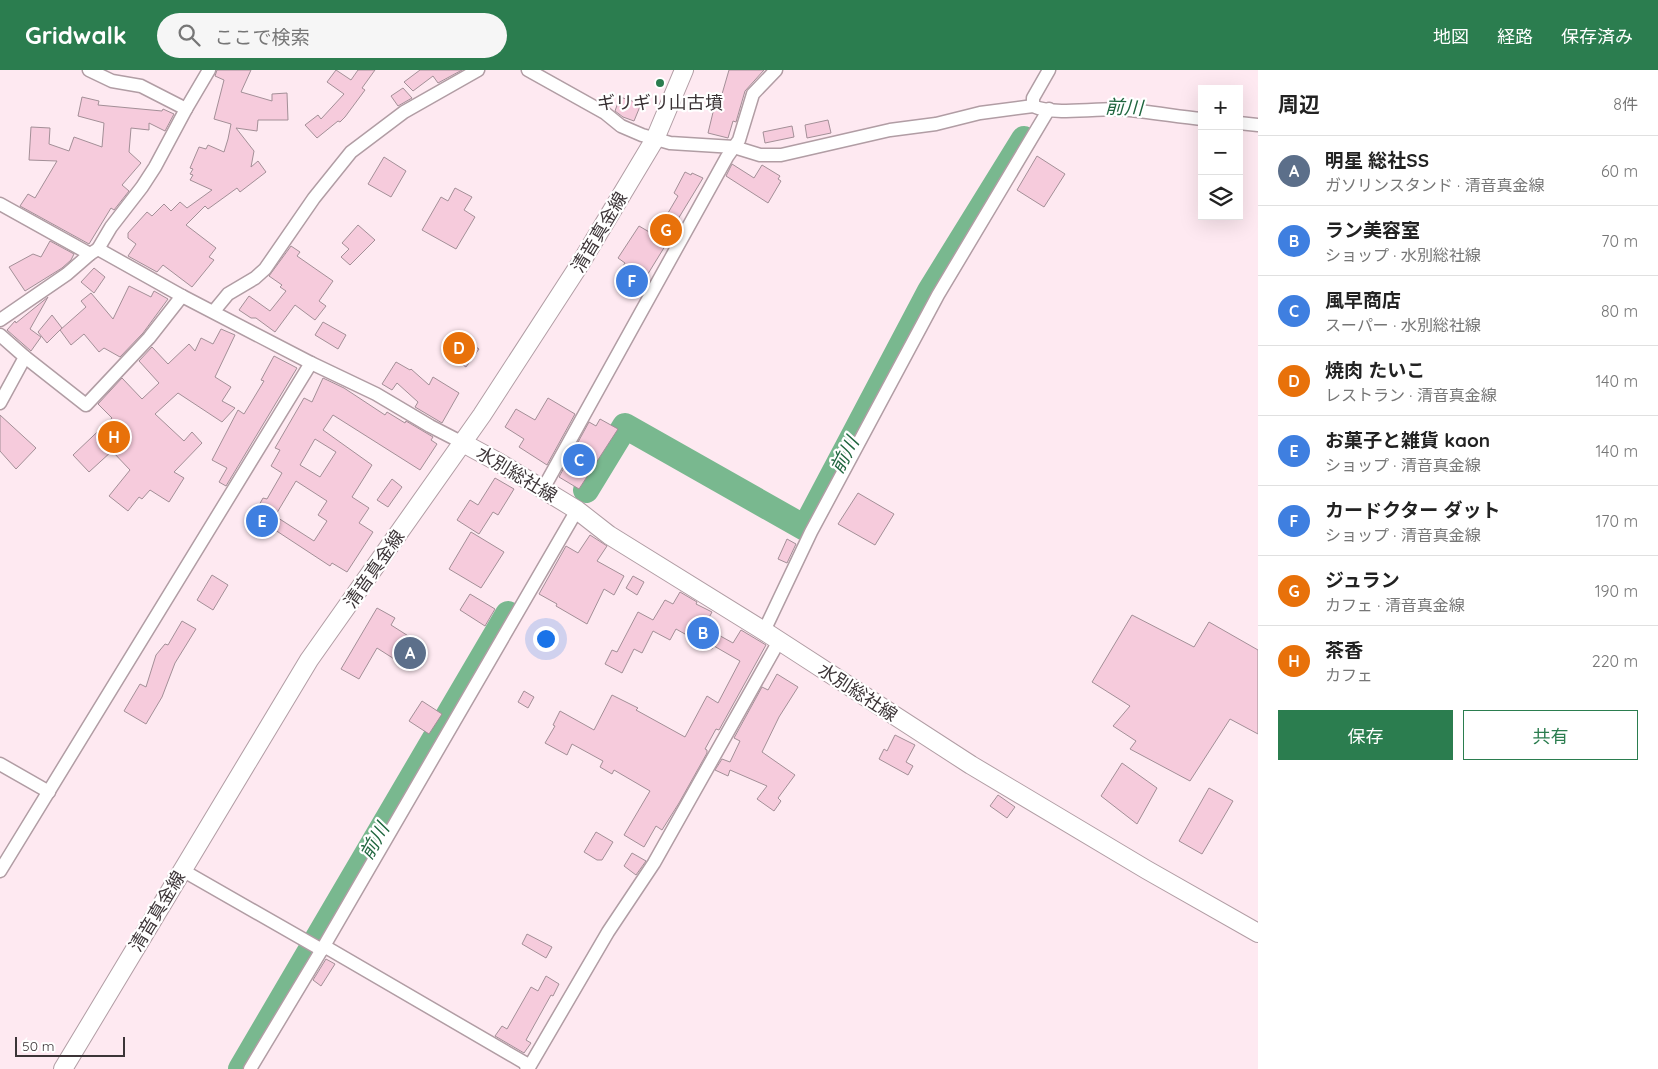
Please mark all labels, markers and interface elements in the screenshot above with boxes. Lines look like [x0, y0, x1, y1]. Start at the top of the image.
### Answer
search box [157, 13, 507, 58]
text: Gridwalk [25, 20, 127, 50]
icon: search [175, 21, 203, 49]
text: ここで検索 [215, 25, 310, 49]
text: 地図 [1433, 25, 1469, 48]
text: 経路 [1497, 25, 1533, 48]
text: 保存済み [1561, 25, 1633, 48]
marker: ギリギリ山古墳 [654, 77, 666, 89]
map controls [1198, 85, 1243, 220]
button: + [1198, 85, 1243, 130]
place label: ギリギリ山古墳 [597, 91, 723, 114]
text: 周辺 [1278, 91, 1320, 117]
water label: 前川 [1105, 94, 1145, 120]
text: 8件 [1613, 94, 1638, 114]
button: − [1198, 130, 1243, 175]
text: 明星 総社SS [1325, 148, 1429, 172]
text: A [1289, 161, 1299, 181]
text: 60 m [1601, 161, 1638, 181]
button: layers [1198, 175, 1243, 220]
text: ガソリンスタンド · 清音真金線 [1325, 175, 1545, 195]
street label: 清音真金線 [566, 188, 632, 276]
pin: G [650, 211, 682, 249]
text: ラン美容室 [1325, 218, 1420, 242]
text: B [1289, 231, 1299, 251]
text: 70 m [1601, 231, 1638, 251]
text: ショップ · 水別総社線 [1325, 245, 1481, 265]
pin: F [616, 262, 648, 300]
text: 風早商店 [1325, 288, 1401, 312]
text: C [1289, 301, 1299, 321]
text: 80 m [1601, 301, 1638, 321]
text: スーパー · 水別総社線 [1325, 315, 1481, 335]
pin: D [443, 329, 475, 367]
text: 焼肉 たいこ [1325, 358, 1425, 382]
text: D [1288, 371, 1300, 391]
text: 140 m [1595, 371, 1638, 391]
text: レストラン · 清音真金線 [1325, 385, 1497, 405]
pin: H [98, 418, 130, 456]
text: お菓子と雑貨 kaon [1325, 428, 1490, 452]
water label: 前川 [824, 431, 864, 477]
street label: 水別総社線 [473, 441, 561, 507]
pin: C [563, 441, 595, 479]
text: E [1289, 441, 1299, 461]
text: 140 m [1595, 441, 1638, 461]
text: ショップ · 清音真金線 [1325, 455, 1481, 475]
text: カードクター ダット [1325, 498, 1501, 522]
pin: E [246, 502, 278, 540]
text: F [1290, 511, 1299, 531]
text: 170 m [1595, 511, 1638, 531]
text: ショップ · 清音真金線 [1325, 525, 1481, 545]
street label: 清音真金線 [339, 526, 409, 612]
text: ジュラン [1325, 568, 1400, 592]
text: G [1288, 581, 1300, 601]
text: 190 m [1595, 581, 1638, 601]
text: カフェ · 清音真金線 [1325, 595, 1465, 615]
pin: B [687, 614, 719, 652]
your location [533, 626, 559, 652]
pin: A [394, 634, 426, 672]
text: 茶香 [1325, 638, 1363, 662]
text: H [1288, 651, 1300, 671]
text: 220 m [1592, 651, 1638, 671]
street label: 水別総社線 [814, 658, 902, 726]
text: カフェ [1325, 665, 1373, 685]
button: 保存 [1278, 710, 1453, 760]
button: 共有 [1463, 710, 1638, 760]
water label: 前川 [354, 817, 395, 863]
street label: 清音真金線 [124, 867, 190, 955]
scale bar [15, 1034, 125, 1057]
text: 50 m [22, 1037, 55, 1055]

